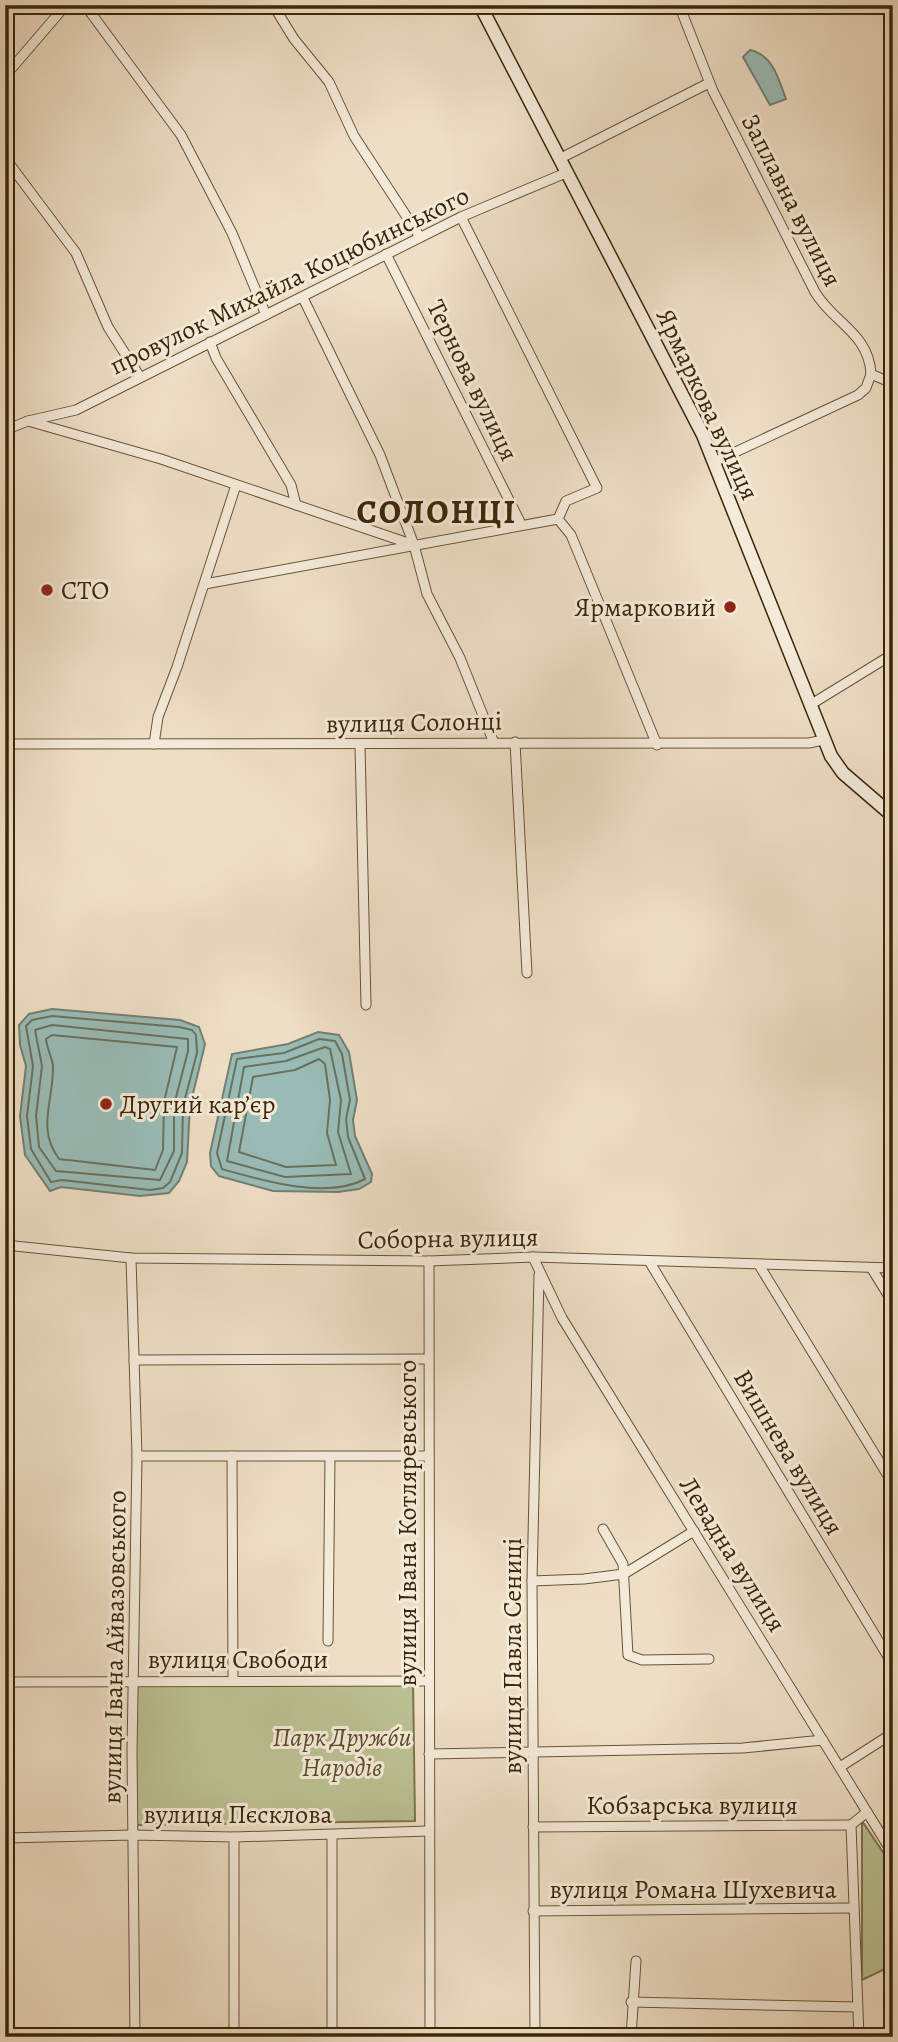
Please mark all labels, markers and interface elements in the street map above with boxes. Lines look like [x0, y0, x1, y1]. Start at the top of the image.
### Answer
street label: Заплавна вулиця [733, 108, 850, 293]
street label: провулок Михайла Коцюбинського [103, 178, 475, 383]
street label: Тернова вулиця [418, 294, 527, 467]
street label: Ярмаркова вулиця [648, 303, 767, 506]
district label: СОЛОНЦІ [357, 489, 517, 534]
place label: СТО [61, 573, 109, 608]
marker: СТО [39, 582, 55, 598]
place label: Ярмарковий [574, 590, 716, 625]
marker: Ярмарковий [722, 599, 738, 615]
street label: вулиця Солонці [326, 703, 502, 742]
place label: Другий кар’єр [120, 1087, 275, 1122]
marker: Другий кар’єр [98, 1096, 114, 1112]
street label: Соборна вулиця [357, 1219, 539, 1258]
street label: вулиця Івана Котляревського [390, 1360, 425, 1686]
street label: Вишнева вулиця [725, 1363, 852, 1542]
street label: Левадна вулиця [671, 1470, 794, 1639]
street label: вулиця Івана Айвазовського [94, 1490, 135, 1804]
street label: вулиця Павла Сениці [495, 1538, 530, 1774]
street label: вулиця Свободи [148, 1642, 328, 1677]
park label: Парк Дружби Народів [273, 1720, 411, 1785]
street label: Кобзарська вулиця [586, 1788, 798, 1823]
street label: вулиця Пєсклова [143, 1797, 333, 1832]
street label: вулиця Романа Шухевича [549, 1872, 837, 1907]

